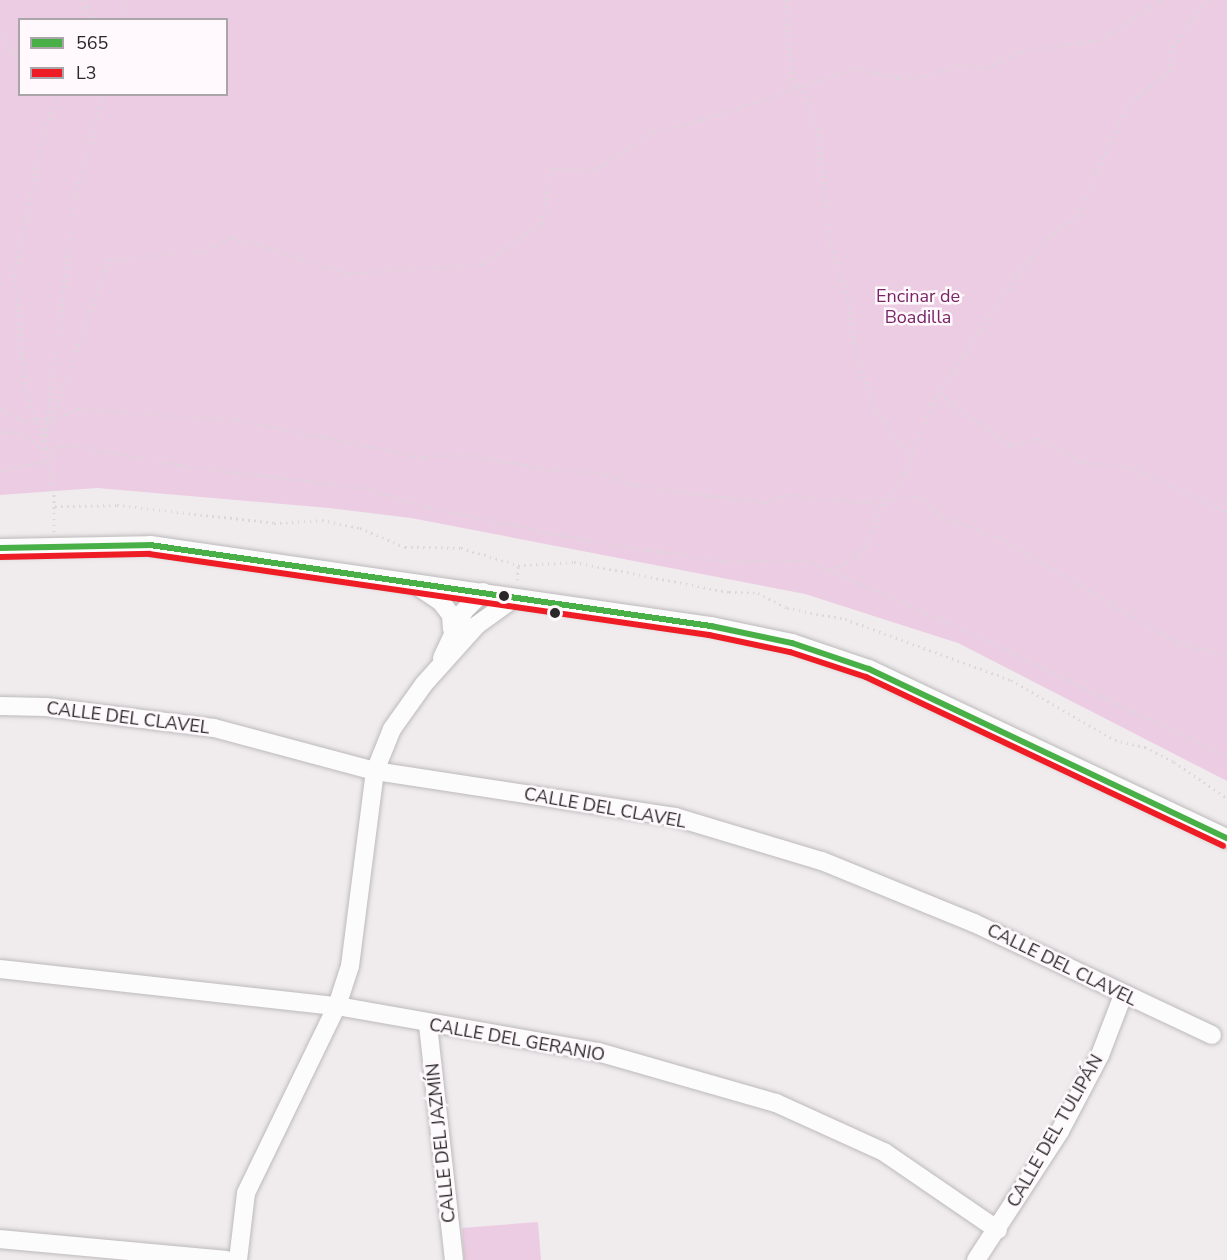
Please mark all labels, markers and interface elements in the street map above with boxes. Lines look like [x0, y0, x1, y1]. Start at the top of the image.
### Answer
legend [18, 18, 228, 96]
text: 565 [76, 31, 108, 55]
text: L3 [76, 61, 97, 85]
park label: Encinar de Boadilla [876, 286, 960, 328]
unlabelled marker [498, 590, 510, 602]
unlabelled marker [549, 607, 561, 619]
street label: CALLE DEL CLAVEL [45, 697, 211, 739]
street label: CALLE DEL CLAVEL [522, 783, 688, 833]
street label: CALLE DEL CLAVEL [983, 919, 1141, 1011]
street label: CALLE DEL GERANIO [427, 1014, 607, 1066]
street label: CALLE DEL TULIPÁN [1002, 1051, 1108, 1211]
street label: CALLE DEL JAZMÍN [422, 1062, 460, 1224]

